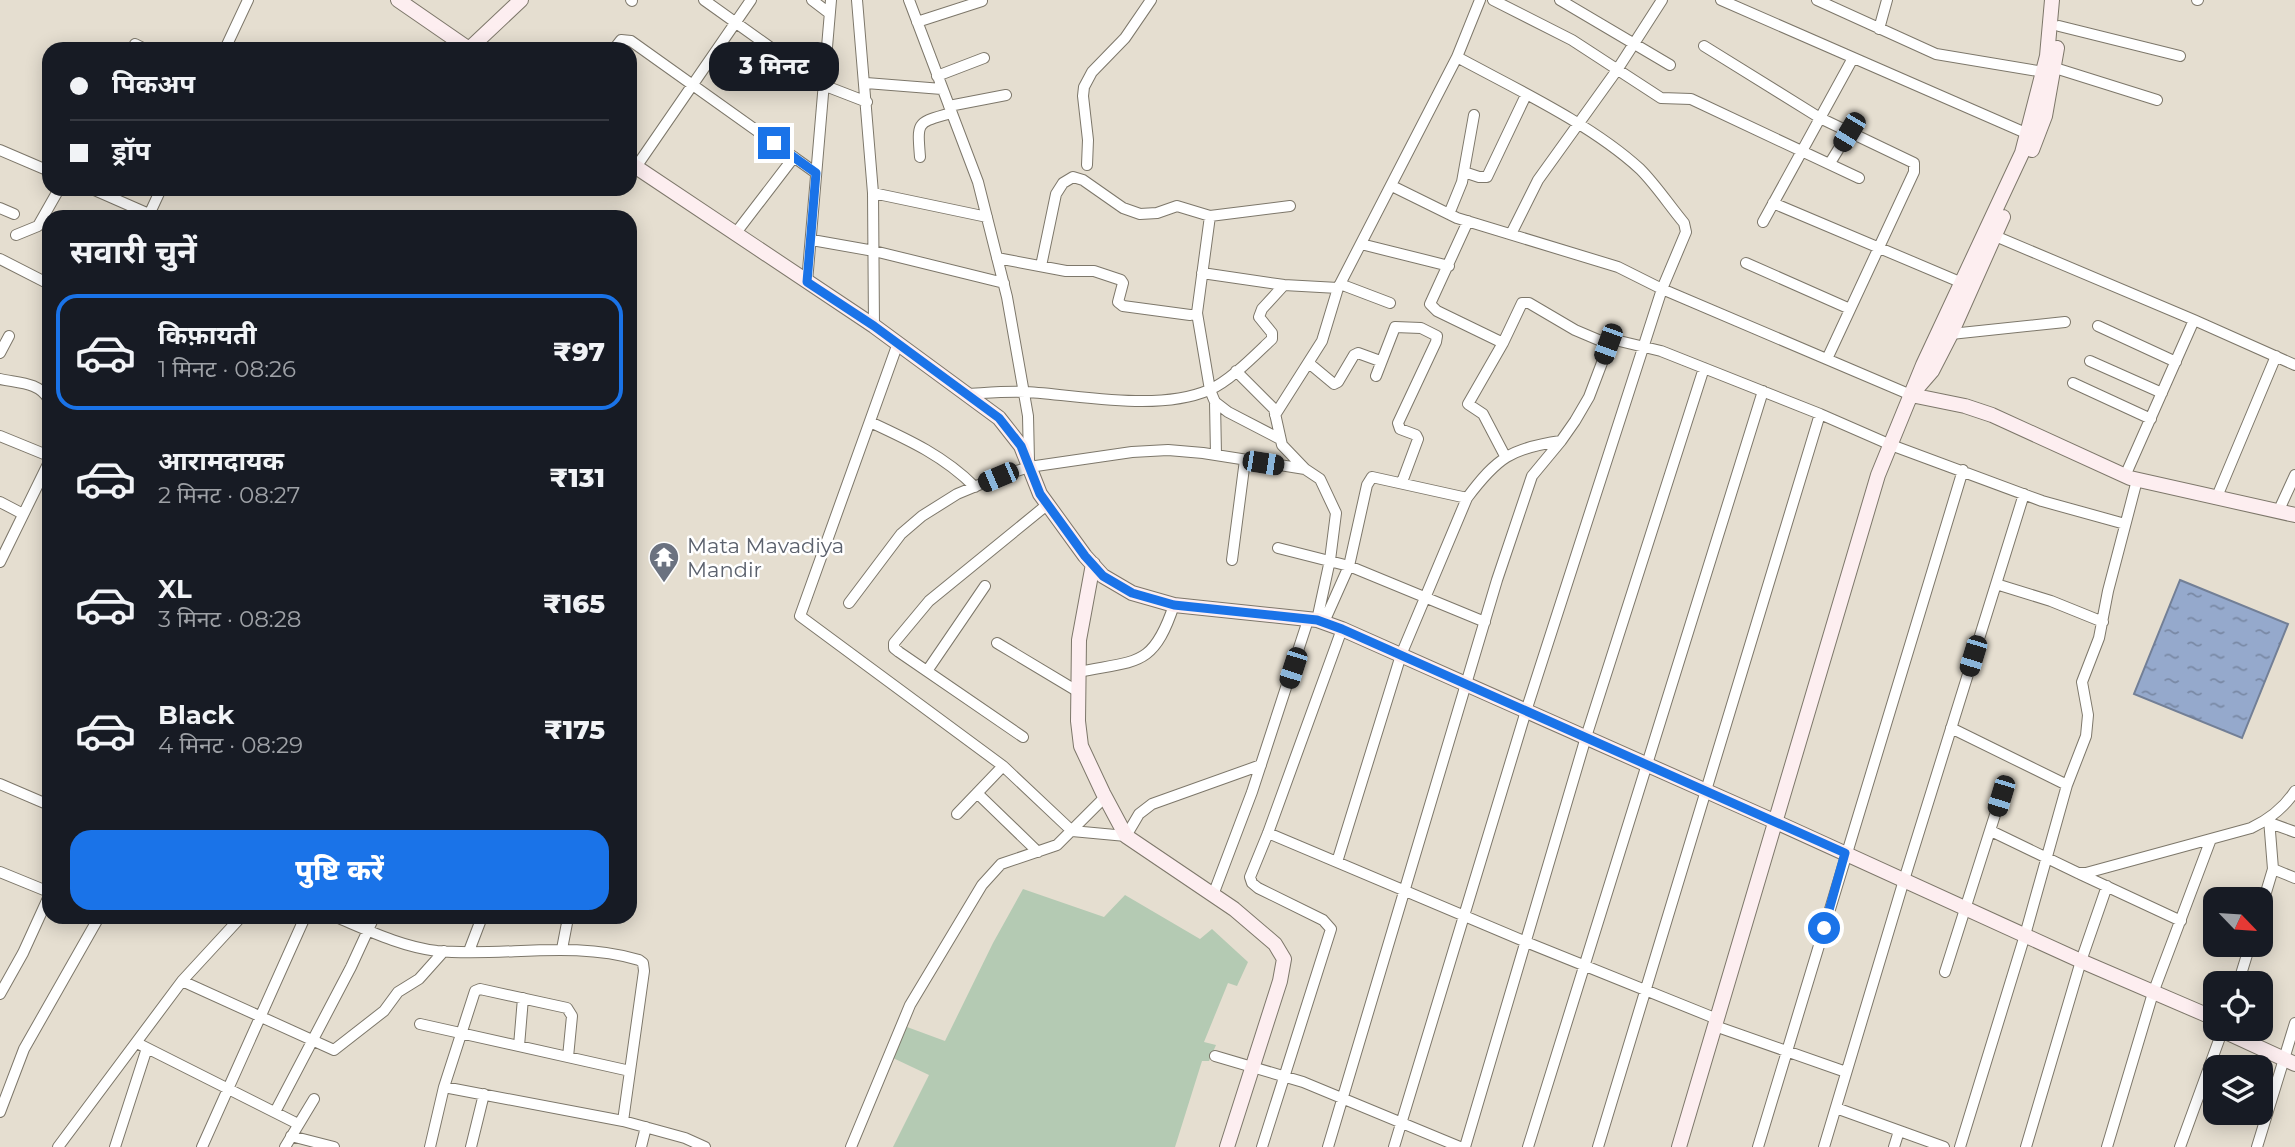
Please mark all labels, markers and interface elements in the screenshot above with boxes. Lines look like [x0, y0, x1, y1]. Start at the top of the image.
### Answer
callout: 3 मिनट [709, 41, 839, 90]
text: 3 मिनट [739, 52, 809, 80]
text: पिकअप [112, 68, 195, 100]
car [1830, 109, 1869, 155]
route end [758, 127, 790, 159]
text: ड्रॉप [112, 135, 150, 167]
text: सवारी चुनें [70, 232, 197, 271]
text: किफ़ायती [158, 319, 257, 351]
icon: car [74, 321, 137, 384]
car [1591, 321, 1626, 367]
text: ₹97 [553, 336, 605, 368]
text: 1 मिनट · 08:26 [158, 355, 296, 383]
text: आरामदायक [158, 445, 284, 477]
icon: car [74, 447, 137, 510]
car [1241, 449, 1286, 477]
car [975, 459, 1022, 495]
text: ₹131 [549, 462, 605, 494]
text: 2 मिनट · 08:27 [158, 481, 300, 509]
place label: Mata Mavadiya Mandir [687, 533, 844, 582]
temple icon: Mata Mavadiya Mandir [647, 540, 681, 584]
icon: car [74, 573, 137, 636]
text: XL [158, 573, 192, 605]
text: ₹165 [543, 588, 605, 620]
text: 3 मिनट · 08:28 [158, 605, 301, 633]
car [1957, 633, 1990, 679]
car [1277, 645, 1310, 691]
icon: car [74, 699, 137, 762]
text: Black [158, 699, 234, 731]
text: ₹175 [544, 714, 605, 746]
text: 4 मिनट · 08:29 [158, 731, 303, 759]
car [1985, 773, 2018, 819]
button: पुष्टि करें [70, 830, 609, 910]
north arrow [2203, 887, 2273, 957]
map controls [2203, 887, 2273, 1125]
route start [1808, 912, 1840, 944]
button: locate [2203, 971, 2273, 1041]
button: layers [2203, 1055, 2273, 1125]

